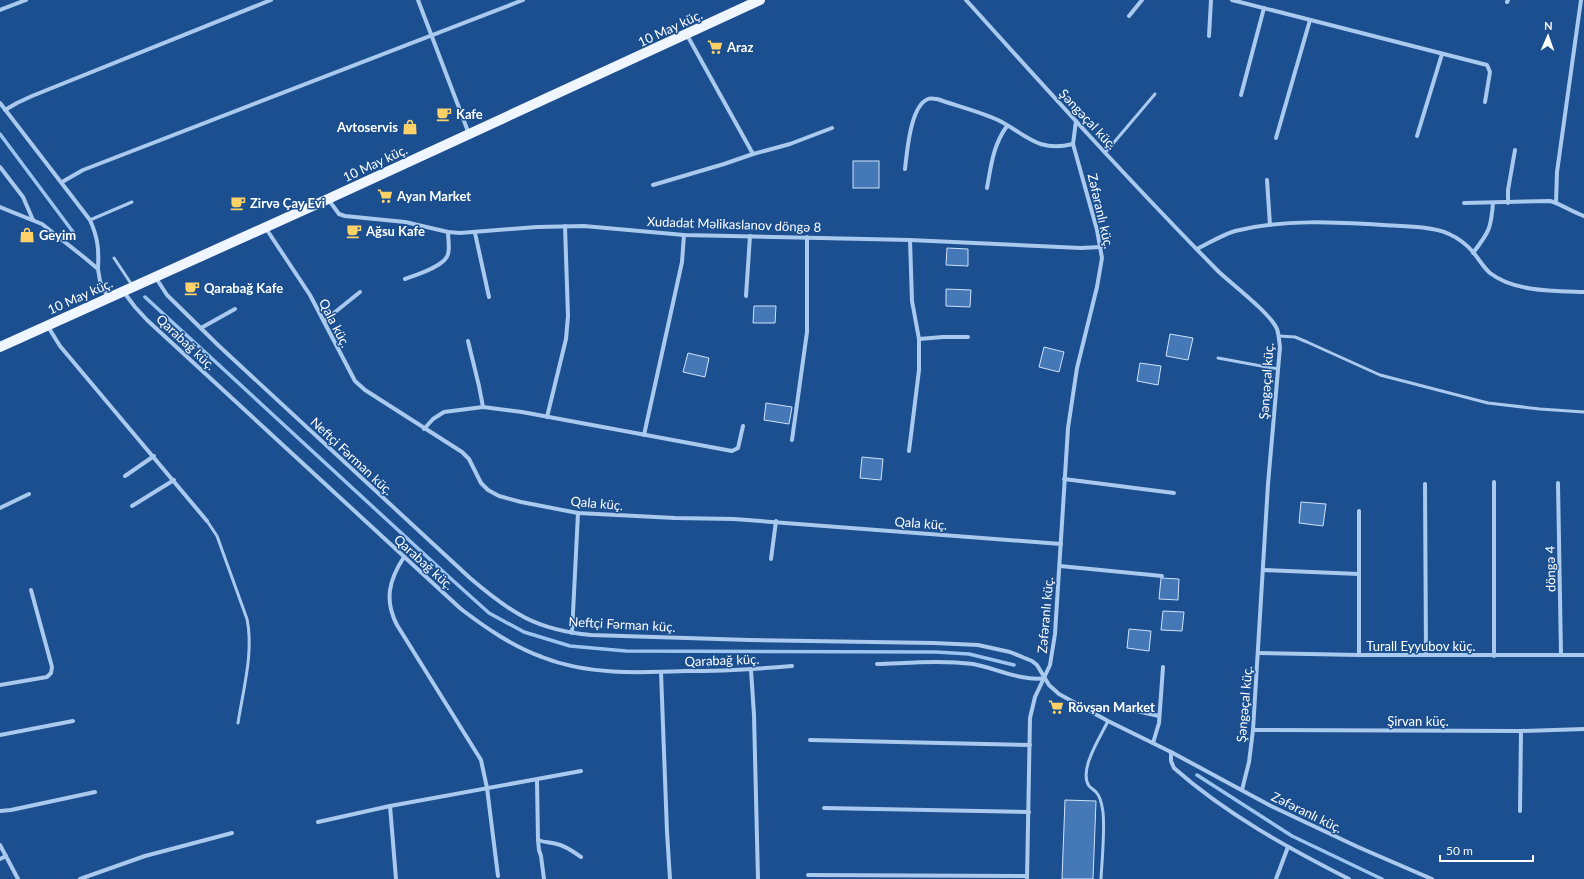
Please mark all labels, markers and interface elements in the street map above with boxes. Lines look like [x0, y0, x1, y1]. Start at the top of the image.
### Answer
street label: 10 May küç. [635, 6, 705, 50]
north arrow [1528, 16, 1568, 56]
text: N [1544, 19, 1553, 32]
supermarket icon: Araz [706, 38, 724, 56]
place label: Araz [726, 39, 753, 55]
street label: Şəngəçal küç. [1056, 85, 1120, 153]
cafe icon: Kafe [435, 105, 453, 123]
place label: Kafe [456, 106, 483, 122]
shop icon: Avtoservis [401, 118, 419, 136]
place label: Avtoservis [336, 119, 398, 135]
street label: 10 May küç. [340, 141, 410, 185]
street label: Zəfəranlı küç. [1085, 172, 1117, 250]
supermarket icon: Ayan Market [376, 187, 394, 205]
place label: Ayan Market [396, 188, 471, 204]
cafe icon: Zirvə Çay Evi [229, 194, 247, 212]
place label: Zirvə Çay Evi [250, 195, 325, 211]
street label: Xudadat Məlikaslanov döngə 8 [647, 213, 821, 235]
cafe icon: Ağsu Kafe [345, 222, 363, 240]
place label: Ağsu Kafe [365, 223, 425, 239]
shop icon: Geyim [18, 226, 36, 244]
place label: Geyim [39, 227, 76, 243]
street label: 10 May küç. [45, 275, 115, 317]
cafe icon: Qarabağ Kafe [183, 279, 201, 297]
place label: Qarabağ Kafe [204, 280, 283, 296]
street label: Qala küç. [316, 296, 354, 350]
street label: Qarabağ küç. [153, 311, 219, 373]
street label: Şəngəçal küç. [1255, 342, 1277, 420]
street label: Neftçi Fərman küç. [307, 414, 397, 498]
street label: Qala küç. [570, 493, 624, 513]
street label: Qala küç. [894, 513, 948, 533]
street label: Qarabağ küç. [391, 531, 457, 593]
street label: döngə 4 [1542, 545, 1558, 592]
street label: Zəfəranlı küç. [1034, 576, 1056, 654]
street label: Neftçi Fərman küç. [568, 613, 676, 635]
street label: Turall Eyyubov küç. [1366, 638, 1476, 654]
street label: Qarabağ küç. [684, 651, 760, 669]
street label: Şəngəçal küç. [1233, 665, 1255, 743]
supermarket icon: Rövşən Market [1047, 698, 1065, 716]
place label: Rövşən Market [1068, 699, 1155, 715]
street label: Şirvan küç. [1387, 713, 1449, 729]
street label: Zəfəranlı küç. [1269, 788, 1345, 836]
scale bar [1440, 837, 1533, 863]
text: 50 m [1446, 843, 1473, 858]

